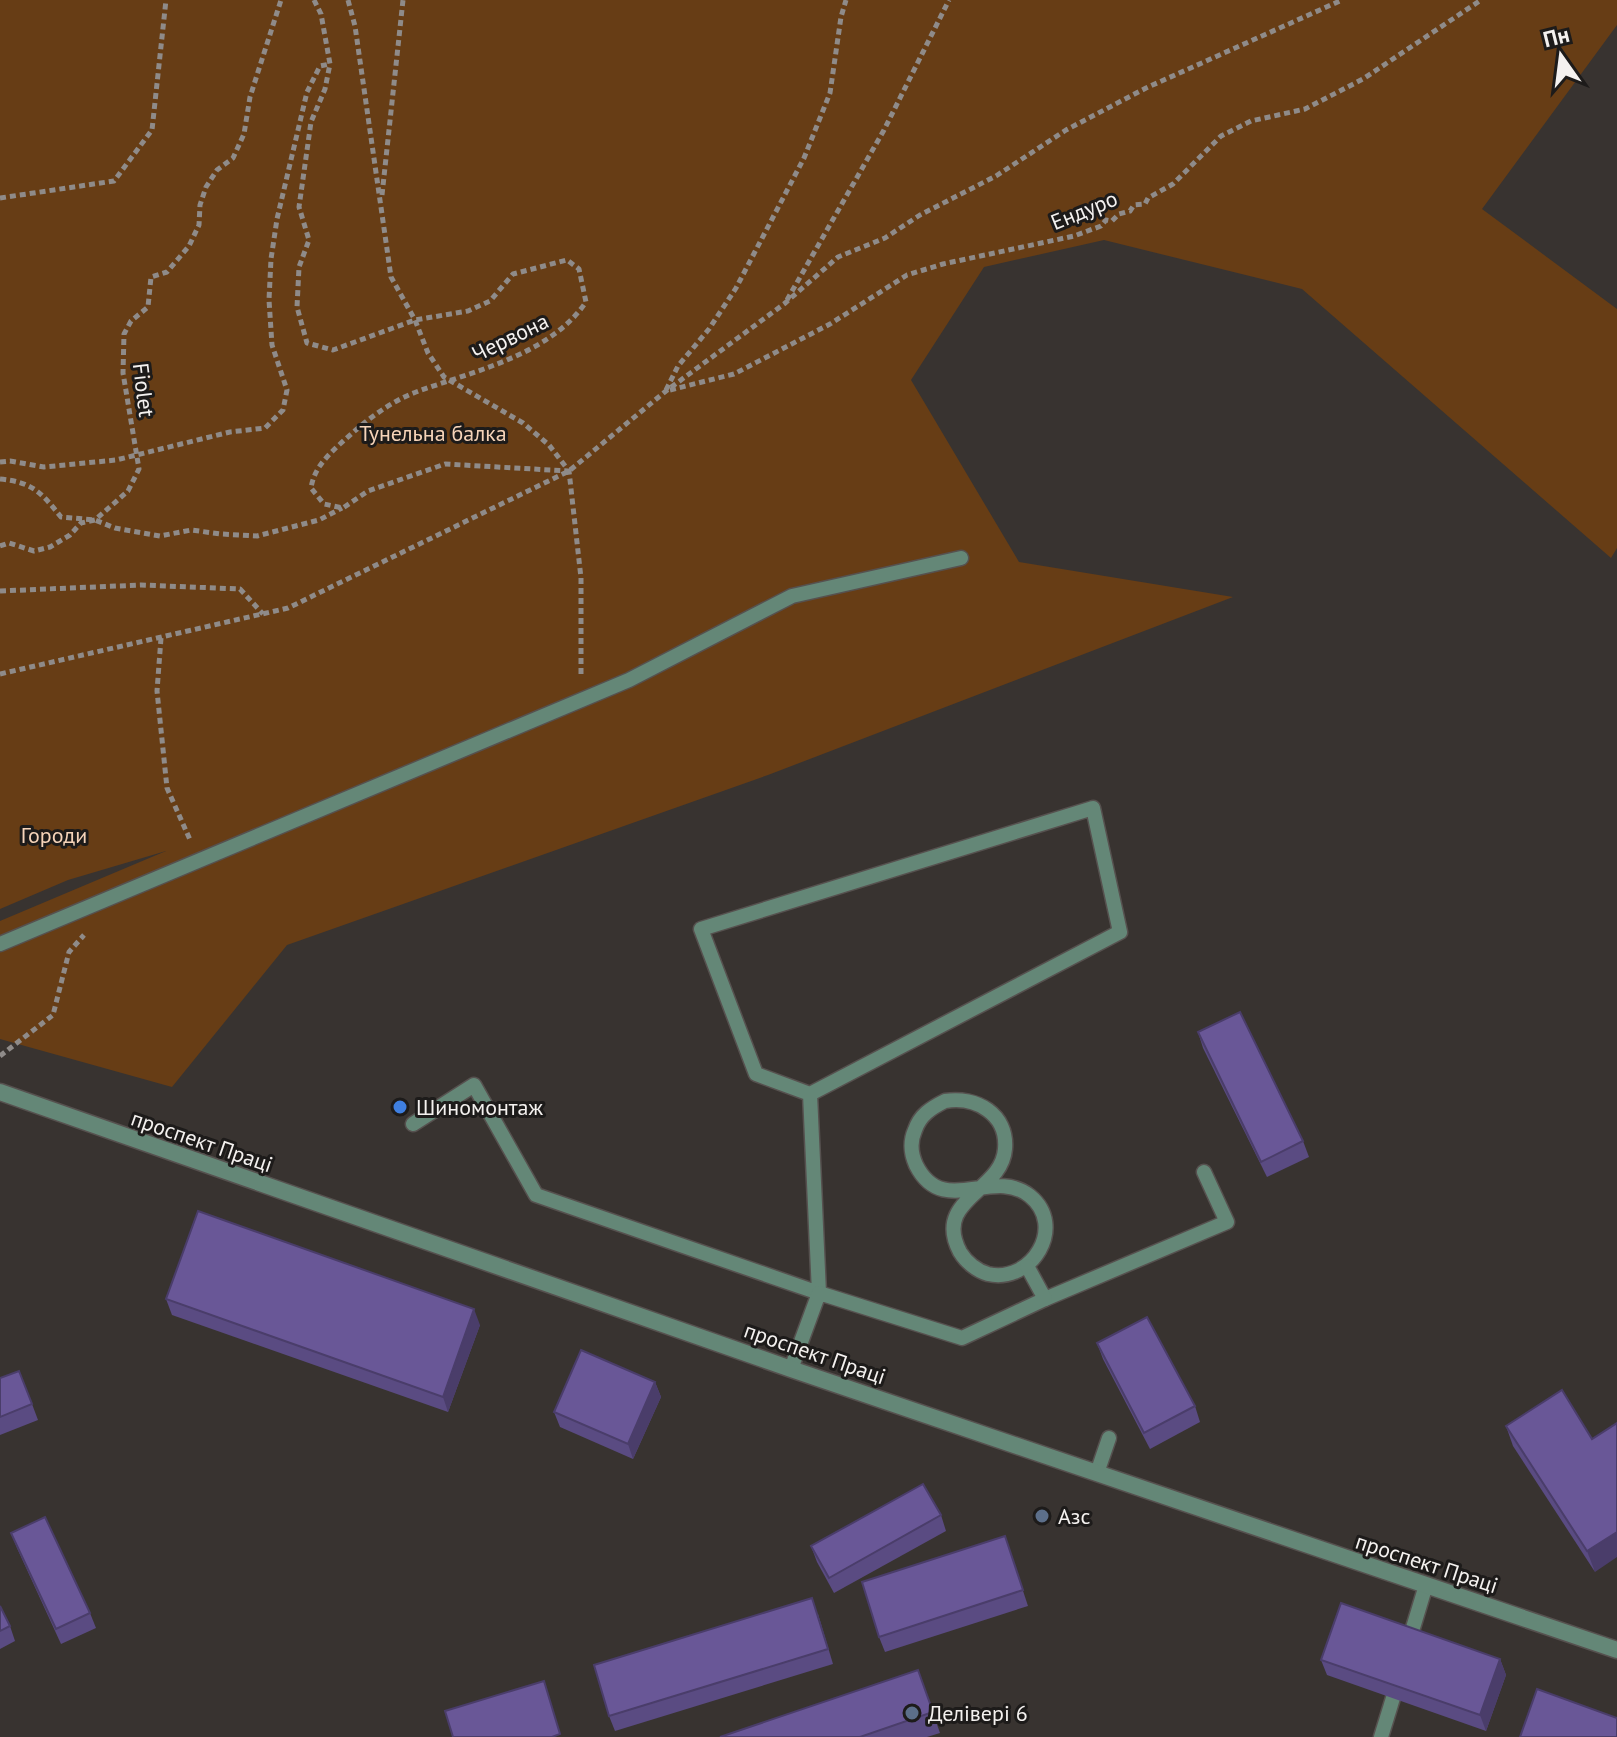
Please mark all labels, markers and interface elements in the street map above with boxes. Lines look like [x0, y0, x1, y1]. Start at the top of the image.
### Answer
north arrow [1521, 16, 1601, 96]
text: Пн [1540, 20, 1572, 53]
street label: Ендуро [1047, 184, 1121, 236]
street label: Червона [467, 306, 553, 368]
street label: Fiolet [127, 361, 161, 419]
park label: Тунельна балка [359, 419, 507, 447]
park label: Городи [21, 821, 87, 849]
place label: Шиномонтаж [416, 1093, 544, 1121]
marker: Шиномонтаж [391, 1098, 409, 1116]
street label: проспект Праці [127, 1104, 277, 1178]
street label: проспект Праці [740, 1316, 890, 1390]
place label: Азс [1058, 1502, 1091, 1530]
marker: Азс [1033, 1507, 1051, 1525]
street label: проспект Праці [1352, 1527, 1502, 1599]
place label: Делівері 6 [928, 1699, 1028, 1727]
marker: Делівері 6 [903, 1704, 921, 1722]

